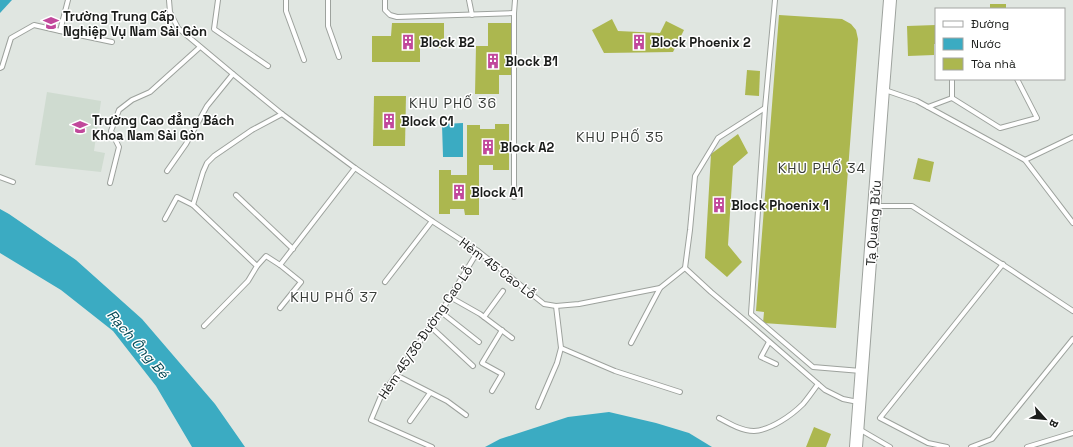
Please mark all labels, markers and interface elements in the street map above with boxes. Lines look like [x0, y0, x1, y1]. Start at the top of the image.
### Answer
place label: Trường Trung Cấp Nghiệp Vụ Nam Sài Gòn [63, 8, 207, 40]
legend [935, 8, 1065, 80]
school or university icon: Trường Trung Cấp Nghiệp Vụ Nam Sài Gòn [42, 14, 60, 32]
text: Đường [971, 16, 1009, 32]
building icon: Block B2 [399, 33, 417, 51]
building icon: Block Phoenix 2 [630, 33, 648, 51]
place label: Block B2 [420, 34, 475, 51]
place label: Block Phoenix 2 [651, 34, 751, 51]
text: Nước [971, 36, 1001, 52]
building icon: Block B1 [484, 52, 502, 70]
place label: Block B1 [505, 53, 558, 70]
text: Tòa nhà [971, 56, 1016, 72]
district label: KHU PHỐ 36 [409, 94, 497, 112]
place label: Trường Cao đẳng Bách Khoa Nam Sài Gòn [92, 112, 234, 144]
building icon: Block C1 [380, 112, 398, 130]
place label: Block C1 [401, 113, 454, 130]
school or university icon: Trường Cao đẳng Bách Khoa Nam Sài Gòn [71, 118, 89, 136]
district label: KHU PHỐ 35 [576, 128, 664, 146]
building icon: Block A2 [479, 138, 497, 156]
place label: Block A2 [500, 139, 554, 156]
district label: KHU PHỐ 34 [778, 159, 866, 177]
street label: Tạ Quang Bửu [862, 179, 885, 267]
building icon: Block A1 [450, 183, 468, 201]
place label: Block A1 [471, 184, 523, 201]
building icon: Block Phoenix 1 [710, 196, 728, 214]
place label: Block Phoenix 1 [731, 197, 829, 214]
street label: Hẻm 45 Cao Lỗ [456, 234, 540, 303]
street label: Hẻm 45/36 Đường Cao Lỗ [374, 262, 476, 402]
district label: KHU PHỐ 37 [290, 288, 378, 306]
water label: Rạch Ông Bé [103, 306, 173, 383]
north arrow [1025, 399, 1065, 439]
text: B [1046, 417, 1062, 430]

